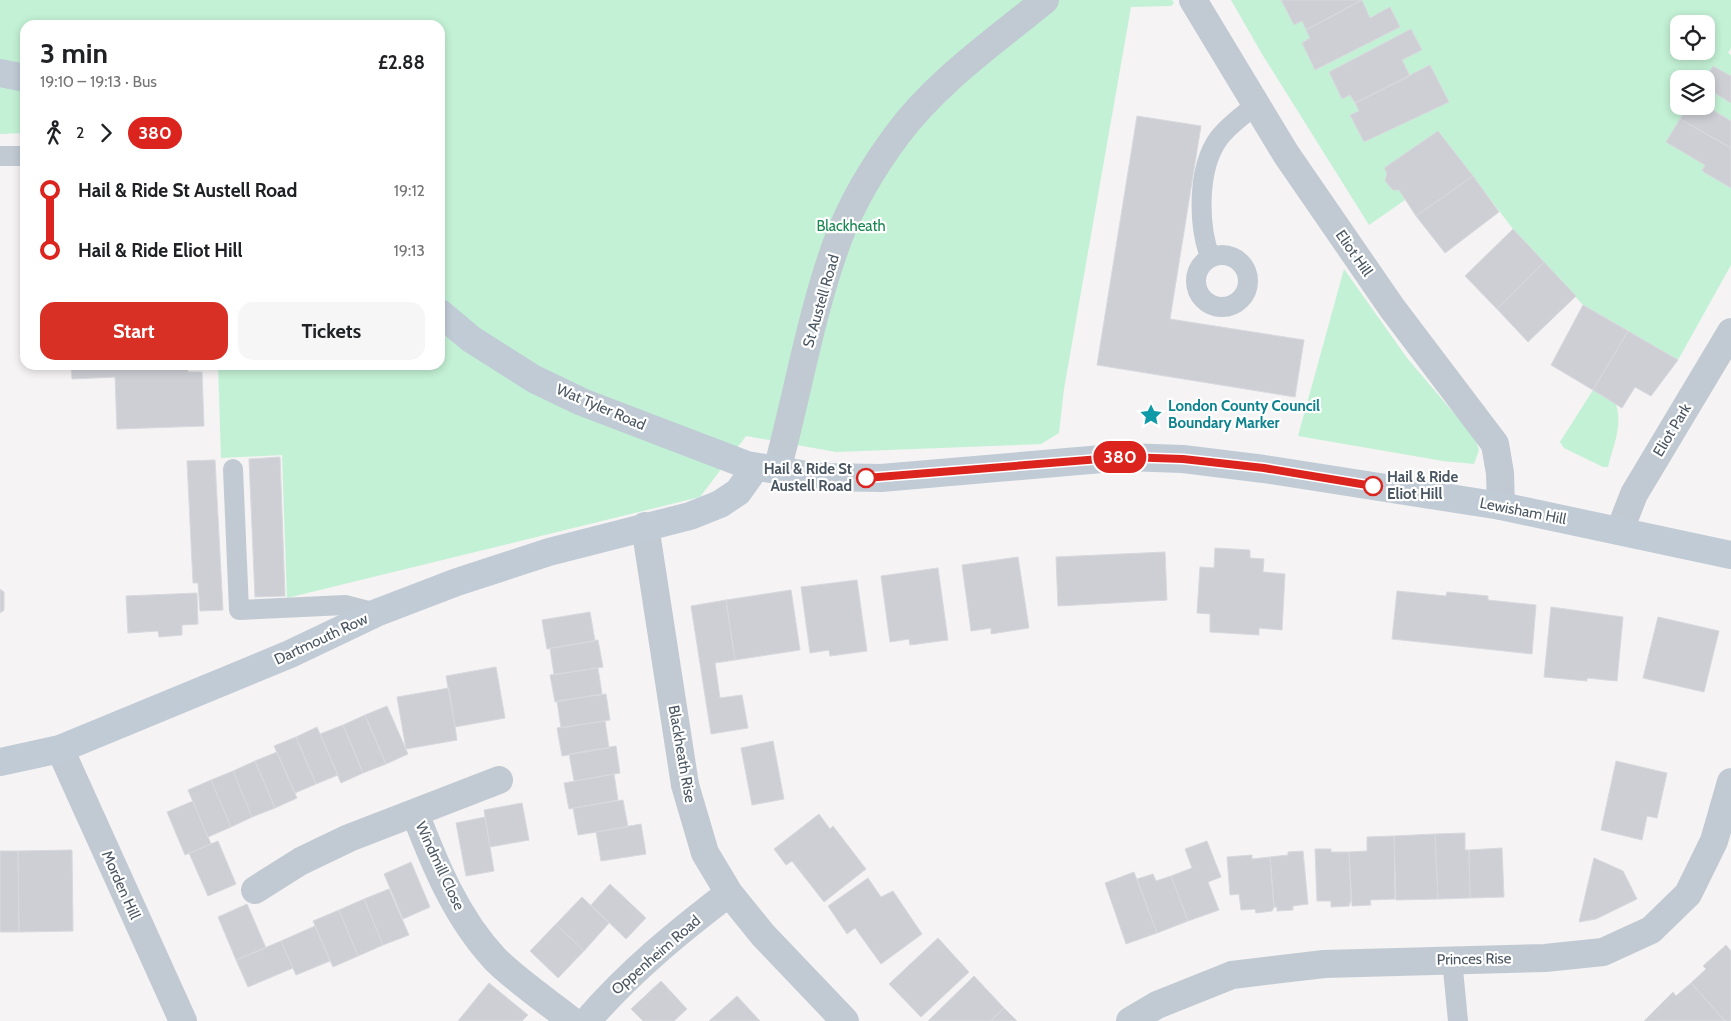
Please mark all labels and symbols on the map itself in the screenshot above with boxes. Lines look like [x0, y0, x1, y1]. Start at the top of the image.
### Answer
park label: Blackheath [816, 217, 886, 235]
street label: Eliot Hill [1332, 226, 1377, 280]
street label: St Austell Road [799, 252, 843, 350]
street label: Wat Tyler Road [554, 380, 648, 434]
place label: London County Council Boundary Marker [1168, 397, 1320, 432]
street label: Eliot Park [1649, 400, 1695, 460]
place icon: London County Council Boundary Marker [1138, 402, 1164, 428]
line badge: 380 [1091, 441, 1149, 473]
place label: Hail & Ride St Austell Road [764, 460, 852, 495]
marker: Hail & Ride St Austell Road [856, 468, 876, 488]
place label: Hail & Ride Eliot Hill [1387, 468, 1458, 503]
marker: Hail & Ride Eliot Hill [1363, 476, 1383, 496]
street label: Lewisham Hill [1478, 494, 1568, 528]
street label: Dartmouth Row [271, 609, 371, 669]
street label: Blackheath Rise [665, 704, 699, 804]
street label: Windmill Close [412, 819, 469, 913]
street label: Morden Hill [98, 848, 144, 923]
street label: Oppenheim Road [608, 911, 704, 999]
street label: Princes Rise [1436, 949, 1512, 969]

